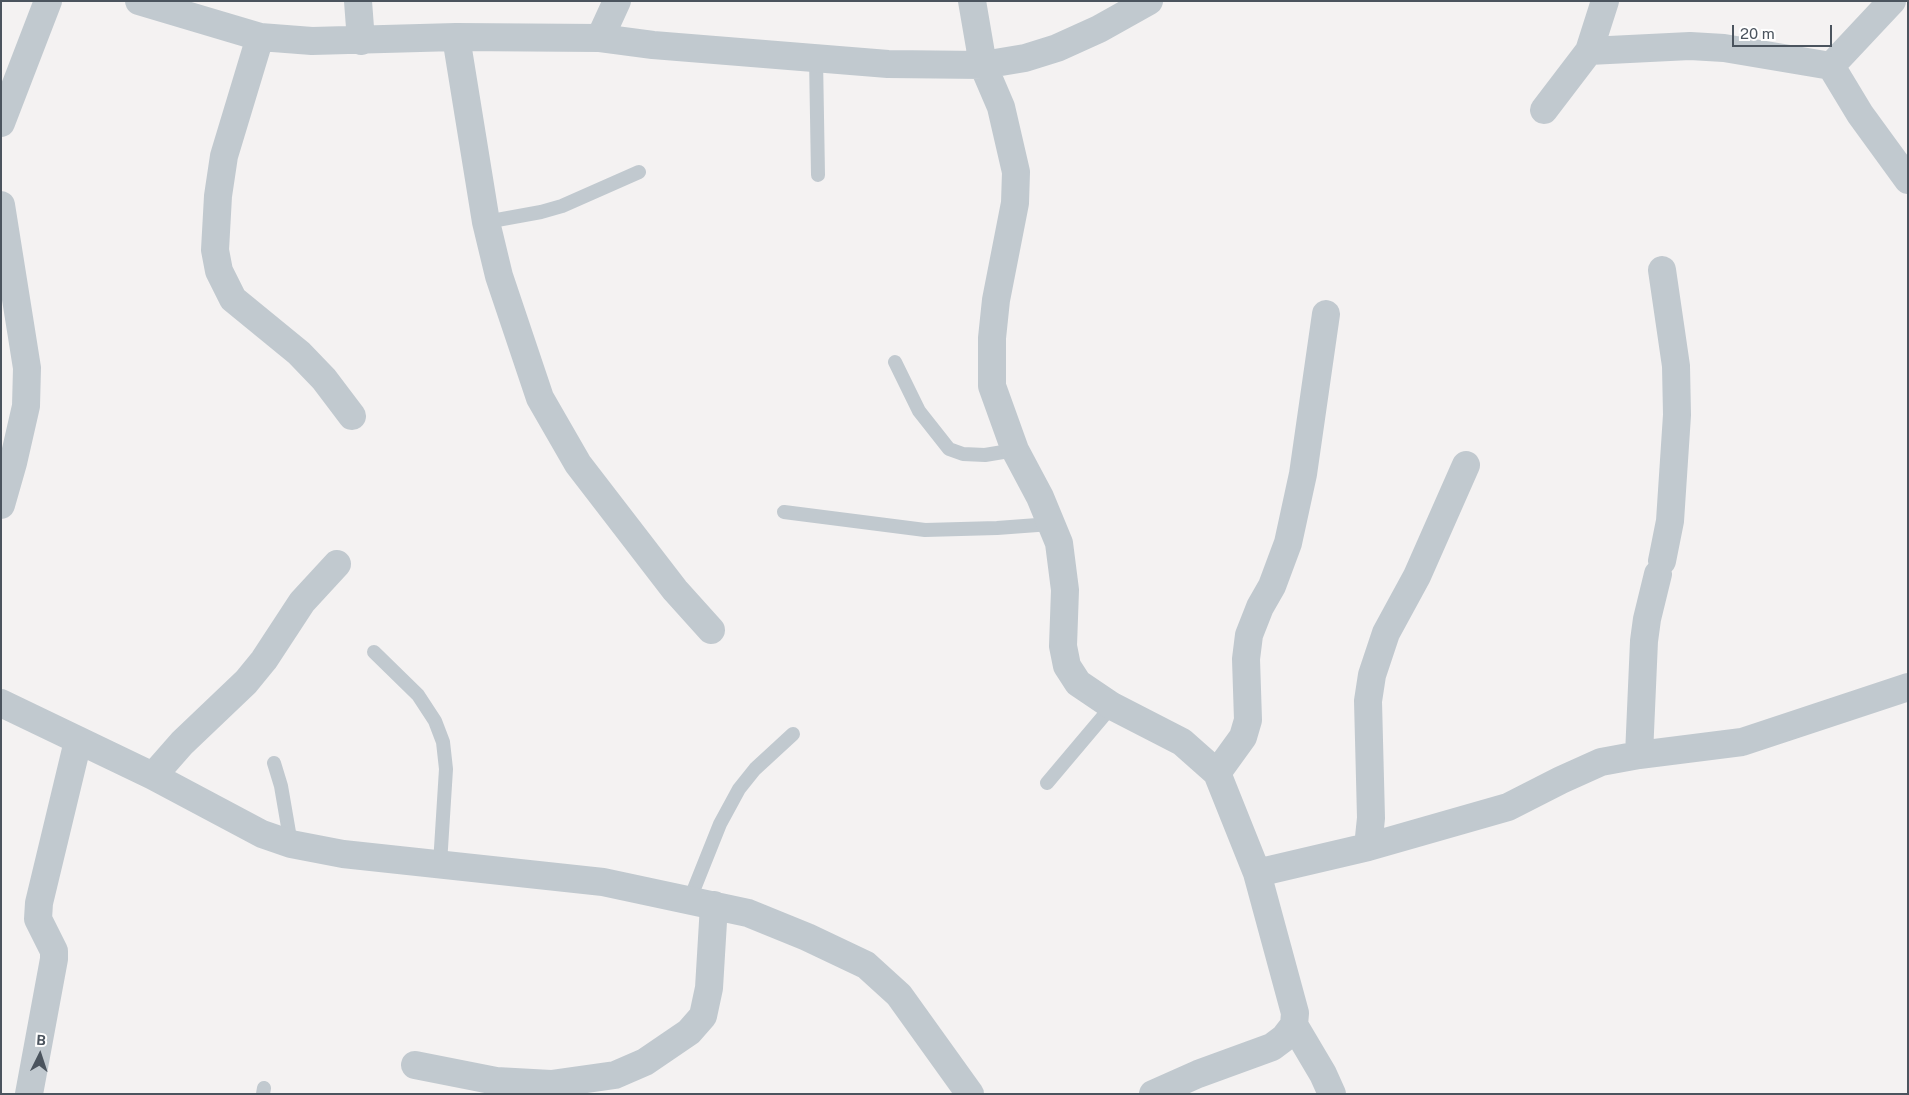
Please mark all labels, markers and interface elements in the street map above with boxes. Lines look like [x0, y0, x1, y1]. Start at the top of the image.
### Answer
scale bar [1734, 15, 1834, 47]
text: 20 m [1740, 25, 1775, 42]
north arrow [15, 1030, 65, 1080]
text: B [36, 1032, 46, 1048]

